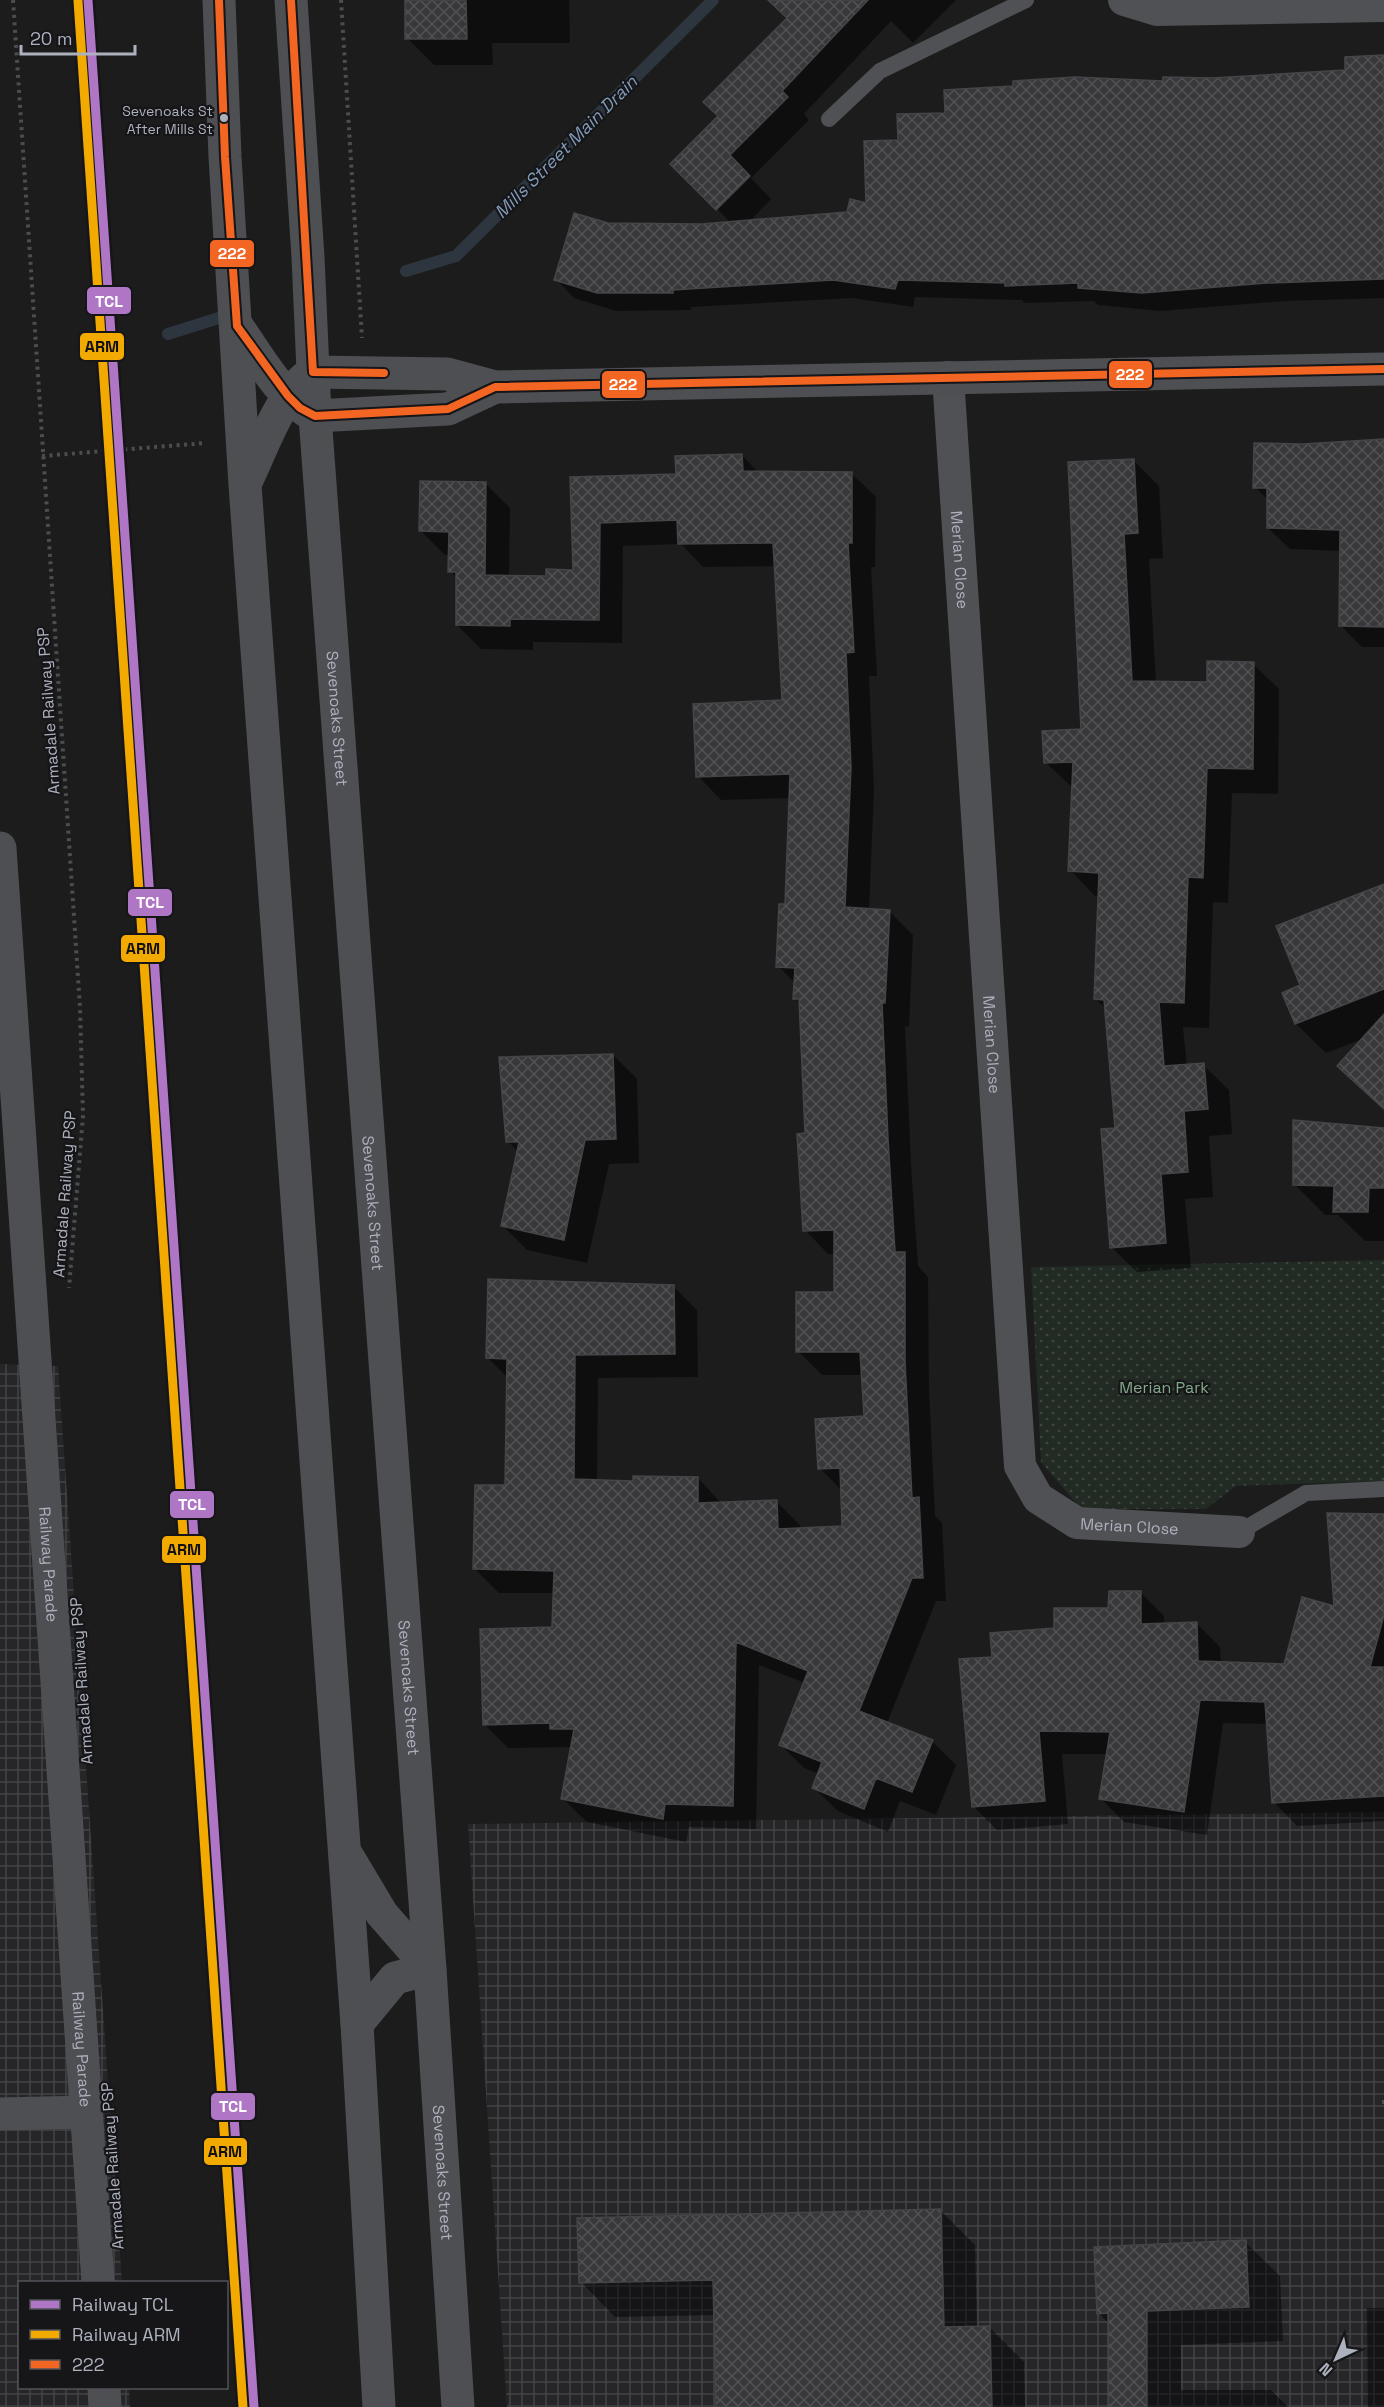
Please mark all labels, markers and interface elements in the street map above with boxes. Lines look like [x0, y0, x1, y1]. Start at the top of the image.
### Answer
scale bar [21, 18, 135, 56]
text: 20 m [30, 27, 73, 50]
water label: Mills Street Main Drain [489, 70, 643, 223]
place label: Sevenoaks St After Mills St [122, 102, 213, 138]
marker: Sevenoaks St After Mills St [218, 112, 230, 124]
line badge: 222 [209, 239, 255, 268]
text: 222 [218, 243, 246, 264]
line badge: TCL [86, 286, 132, 315]
text: TCL [95, 291, 123, 312]
line badge: ARM [79, 332, 125, 361]
text: ARM [85, 336, 119, 357]
line badge: 222 [1108, 360, 1153, 389]
text: 222 [1116, 364, 1144, 385]
line badge: 222 [601, 370, 646, 399]
text: 222 [609, 374, 637, 395]
street label: Merian Close [946, 510, 973, 609]
street label: Armadale Railway PSP [32, 626, 65, 795]
street label: Sevenoaks Street [321, 650, 352, 787]
line badge: TCL [127, 888, 173, 917]
text: TCL [136, 892, 164, 913]
line badge: ARM [120, 934, 166, 963]
text: ARM [126, 938, 160, 959]
street label: Merian Close [978, 995, 1005, 1094]
street label: Armadale Railway PSP [48, 1109, 81, 1278]
street label: Sevenoaks Street [357, 1135, 388, 1272]
park label: Merian Park [1119, 1377, 1209, 1398]
line badge: TCL [169, 1490, 215, 1519]
text: TCL [178, 1494, 206, 1515]
street label: Railway Parade [34, 1506, 63, 1623]
street label: Merian Close [1080, 1513, 1179, 1540]
line badge: ARM [161, 1535, 207, 1564]
text: ARM [167, 1539, 201, 1560]
street label: Armadale Railway PSP [65, 1596, 98, 1765]
street label: Sevenoaks Street [393, 1619, 424, 1756]
street label: Railway Parade [67, 1991, 96, 2108]
street label: Armadale Railway PSP [96, 2081, 129, 2250]
line badge: TCL [210, 2092, 256, 2121]
text: TCL [219, 2096, 247, 2117]
street label: Sevenoaks Street [428, 2104, 457, 2241]
line badge: ARM [203, 2137, 248, 2166]
text: ARM [208, 2141, 242, 2162]
legend [18, 2281, 228, 2389]
text: Railway TCL [72, 2293, 174, 2316]
text: Railway ARM [72, 2323, 181, 2346]
north arrow [1306, 2329, 1366, 2389]
text: 222 [72, 2353, 105, 2376]
text: N [1315, 2358, 1337, 2381]

